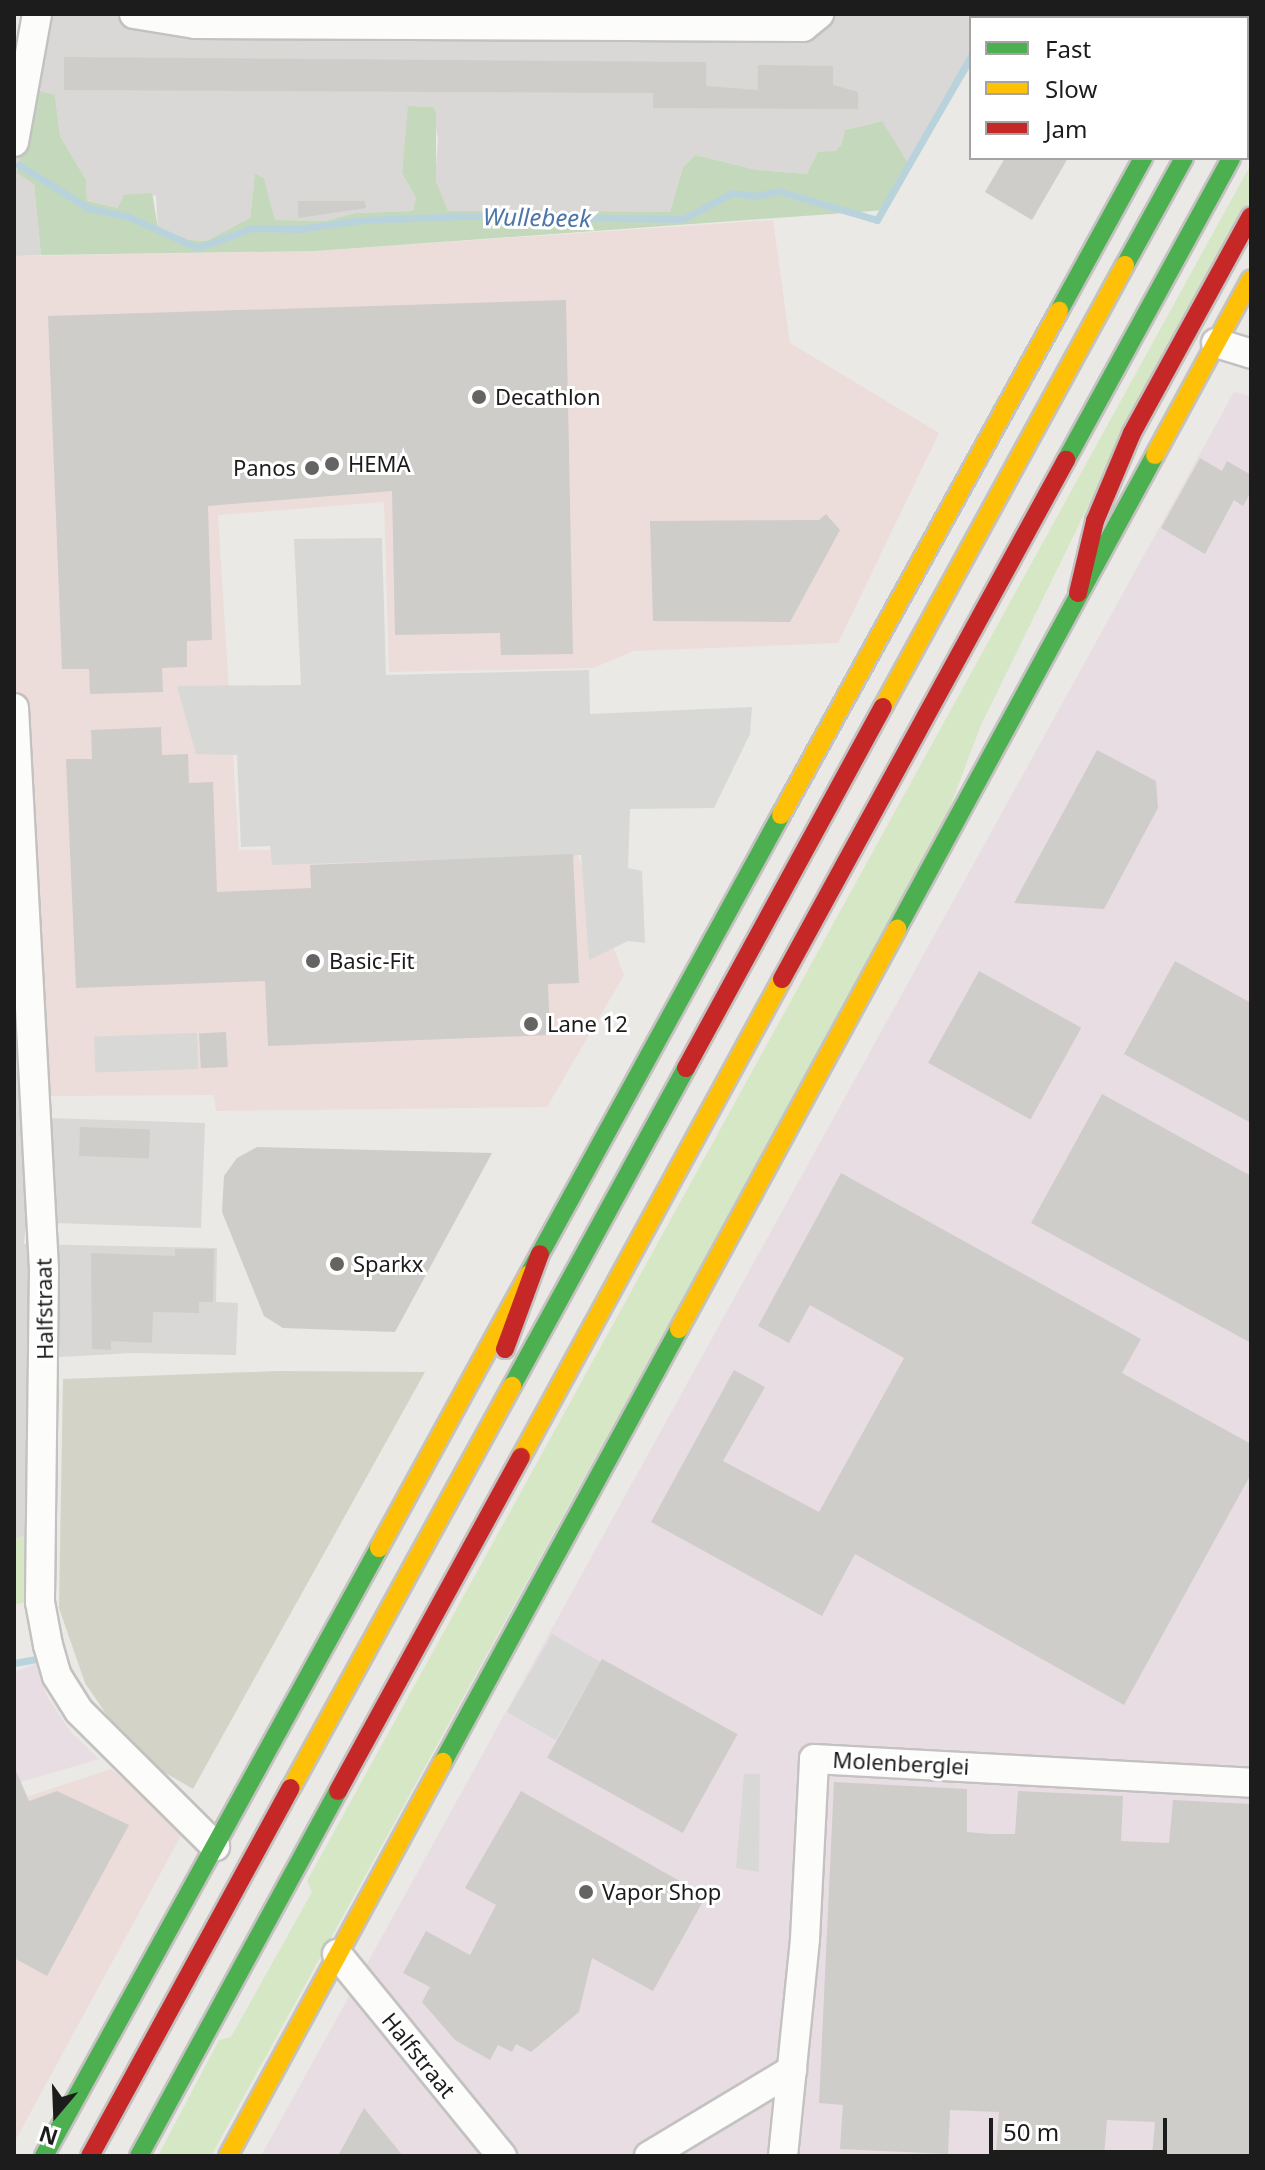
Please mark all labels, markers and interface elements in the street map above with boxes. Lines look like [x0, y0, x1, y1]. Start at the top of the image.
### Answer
legend [969, 16, 1249, 160]
text: Fast [1045, 32, 1091, 65]
text: Slow [1045, 72, 1097, 105]
text: Jam [1045, 112, 1087, 145]
water label: Wullebeek [483, 202, 591, 232]
place label: Decathlon [495, 384, 600, 410]
marker: Decathlon [470, 388, 488, 406]
place label: HEMA [348, 451, 411, 477]
place label: Panos [233, 455, 296, 481]
marker: HEMA [323, 455, 341, 473]
marker: Panos [303, 459, 321, 477]
place label: Basic-Fit [329, 948, 415, 974]
marker: Basic-Fit [304, 952, 322, 970]
place label: Lane 12 [547, 1011, 628, 1037]
marker: Lane 12 [522, 1015, 540, 1033]
place label: Sparkx [353, 1251, 423, 1277]
marker: Sparkx [328, 1255, 346, 1273]
street label: Halfstraat [30, 1258, 58, 1360]
street label: Molenberglei [832, 1746, 970, 1780]
place label: Vapor Shop [602, 1879, 721, 1905]
marker: Vapor Shop [577, 1883, 595, 1901]
street label: Halfstraat [377, 2007, 461, 2103]
north arrow [16, 2074, 96, 2154]
scale bar [993, 2102, 1171, 2152]
text: 50 m [1003, 2115, 1059, 2148]
text: N [35, 2120, 62, 2154]

